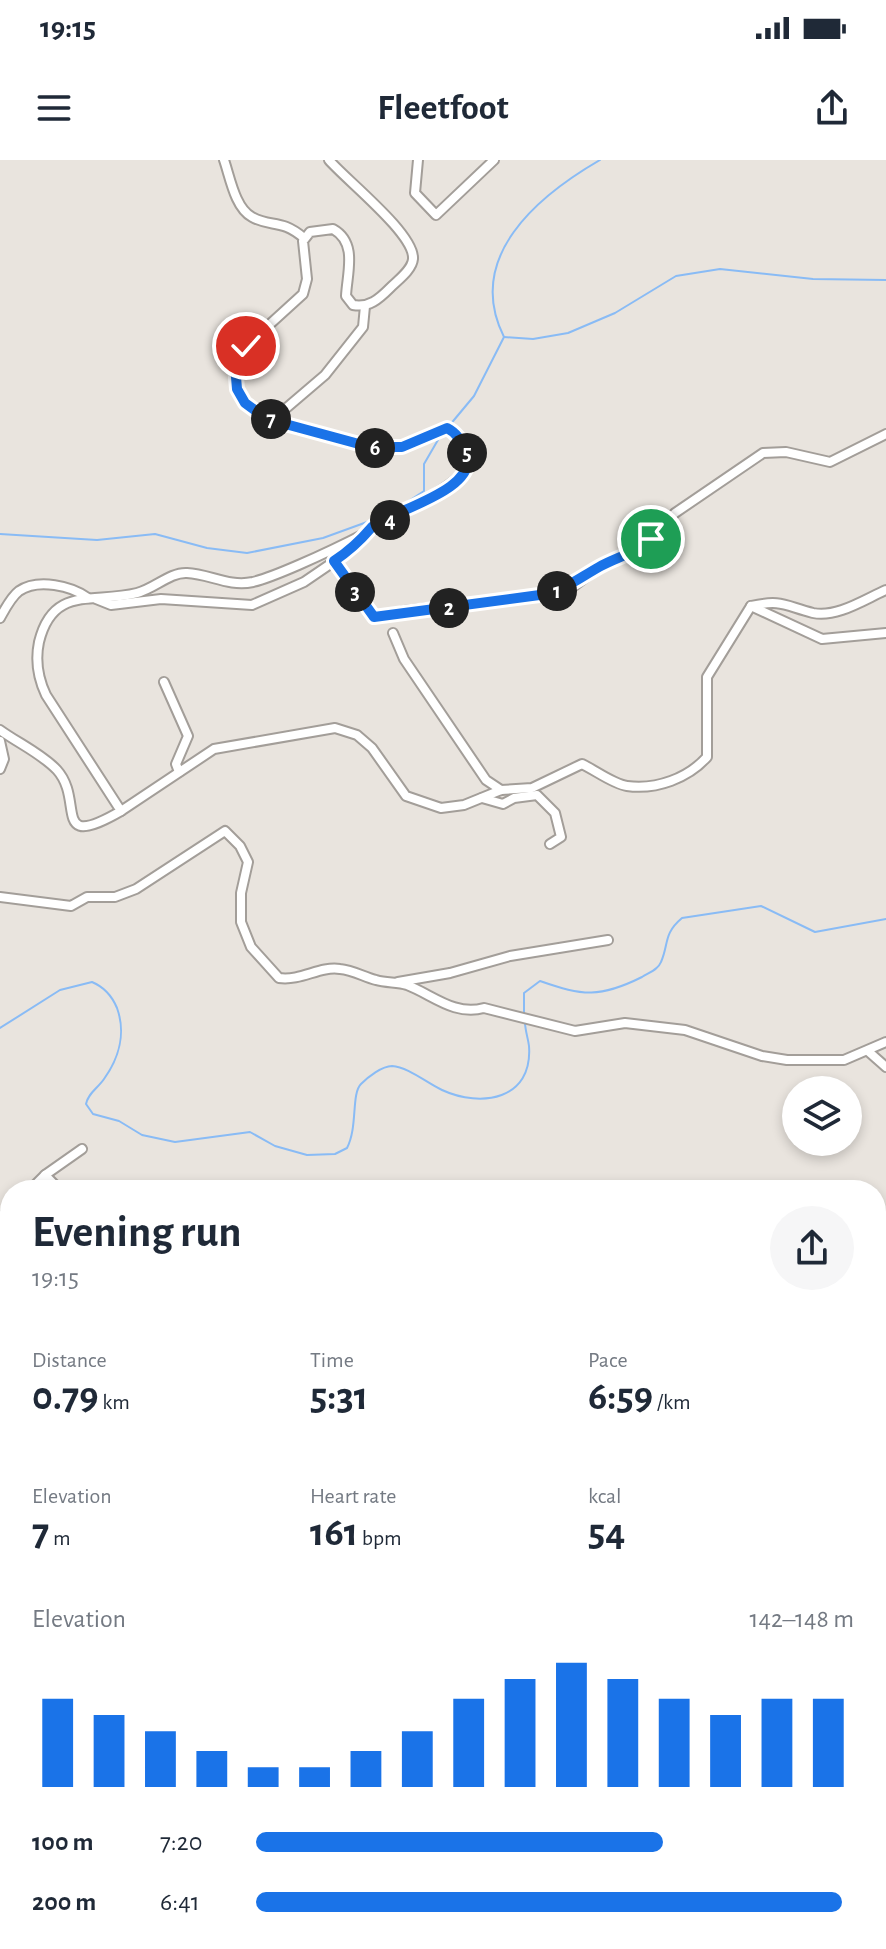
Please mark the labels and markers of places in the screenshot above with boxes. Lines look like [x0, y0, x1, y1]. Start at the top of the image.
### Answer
pin [212, 312, 280, 380]
pin: 7 [251, 399, 291, 439]
pin: 6 [355, 428, 395, 468]
pin: 5 [447, 433, 487, 473]
pin: 4 [370, 500, 410, 540]
pin [617, 505, 685, 573]
pin: 1 [537, 571, 577, 611]
pin: 3 [335, 572, 375, 612]
pin: 2 [429, 588, 469, 628]

